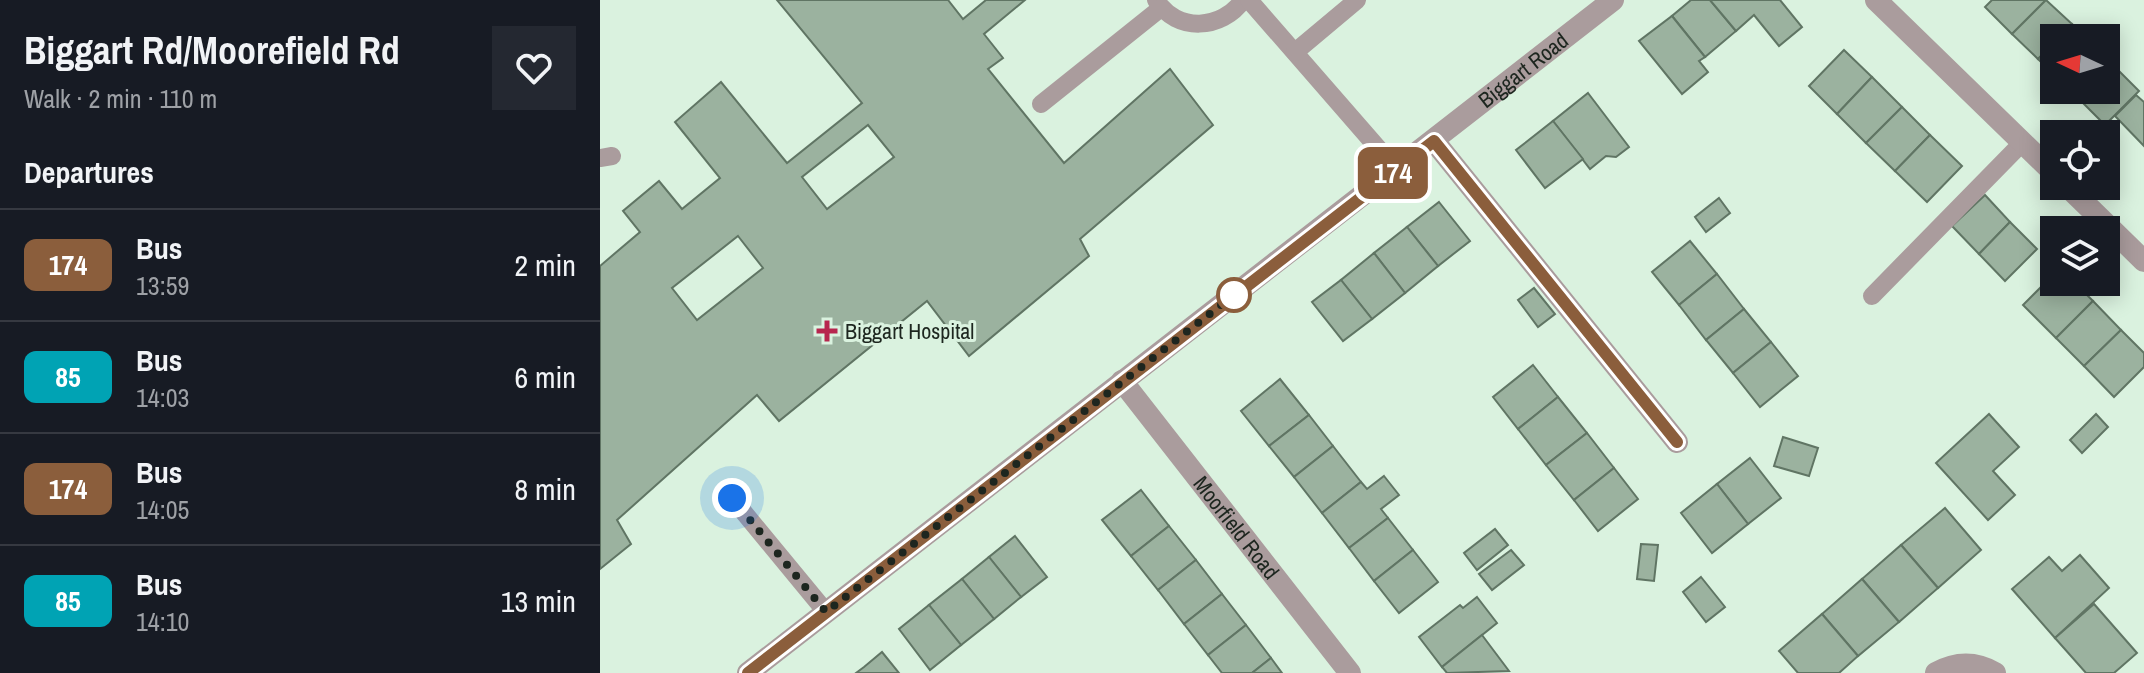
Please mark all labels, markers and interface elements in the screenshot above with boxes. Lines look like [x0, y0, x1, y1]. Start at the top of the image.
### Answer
north arrow [2040, 24, 2120, 104]
map controls [2040, 24, 2120, 296]
text: Biggart Rd/Moorefield Rd [24, 25, 400, 76]
street label: Biggart Road [1472, 25, 1574, 115]
button: heart [492, 26, 576, 110]
text: Walk · 2 min · 110 m [24, 81, 217, 116]
button: locate [2040, 120, 2120, 200]
line badge: 174 [1347, 147, 1439, 199]
text: Departures [24, 152, 154, 192]
text: 174 [1374, 154, 1412, 192]
button: layers [2040, 216, 2120, 296]
text: Bus [136, 228, 182, 268]
text: 2 min [514, 245, 576, 285]
text: 174 [49, 246, 87, 284]
text: 13:59 [136, 268, 189, 303]
unlabelled marker [1217, 278, 1251, 312]
place label: Biggart Hospital [845, 316, 974, 346]
marker: Biggart Hospital [816, 320, 838, 342]
text: Bus [136, 340, 182, 380]
text: 6 min [514, 357, 576, 397]
text: 85 [55, 358, 81, 396]
text: 14:03 [136, 380, 189, 415]
text: Bus [136, 452, 182, 492]
text: 8 min [514, 469, 576, 509]
text: 174 [49, 470, 87, 508]
street label: Moorfield Road [1187, 470, 1286, 586]
your location [712, 478, 752, 518]
text: 14:05 [136, 492, 189, 527]
text: Bus [136, 564, 182, 604]
text: 13 min [501, 581, 576, 621]
text: 85 [55, 582, 81, 620]
text: 14:10 [136, 604, 189, 639]

